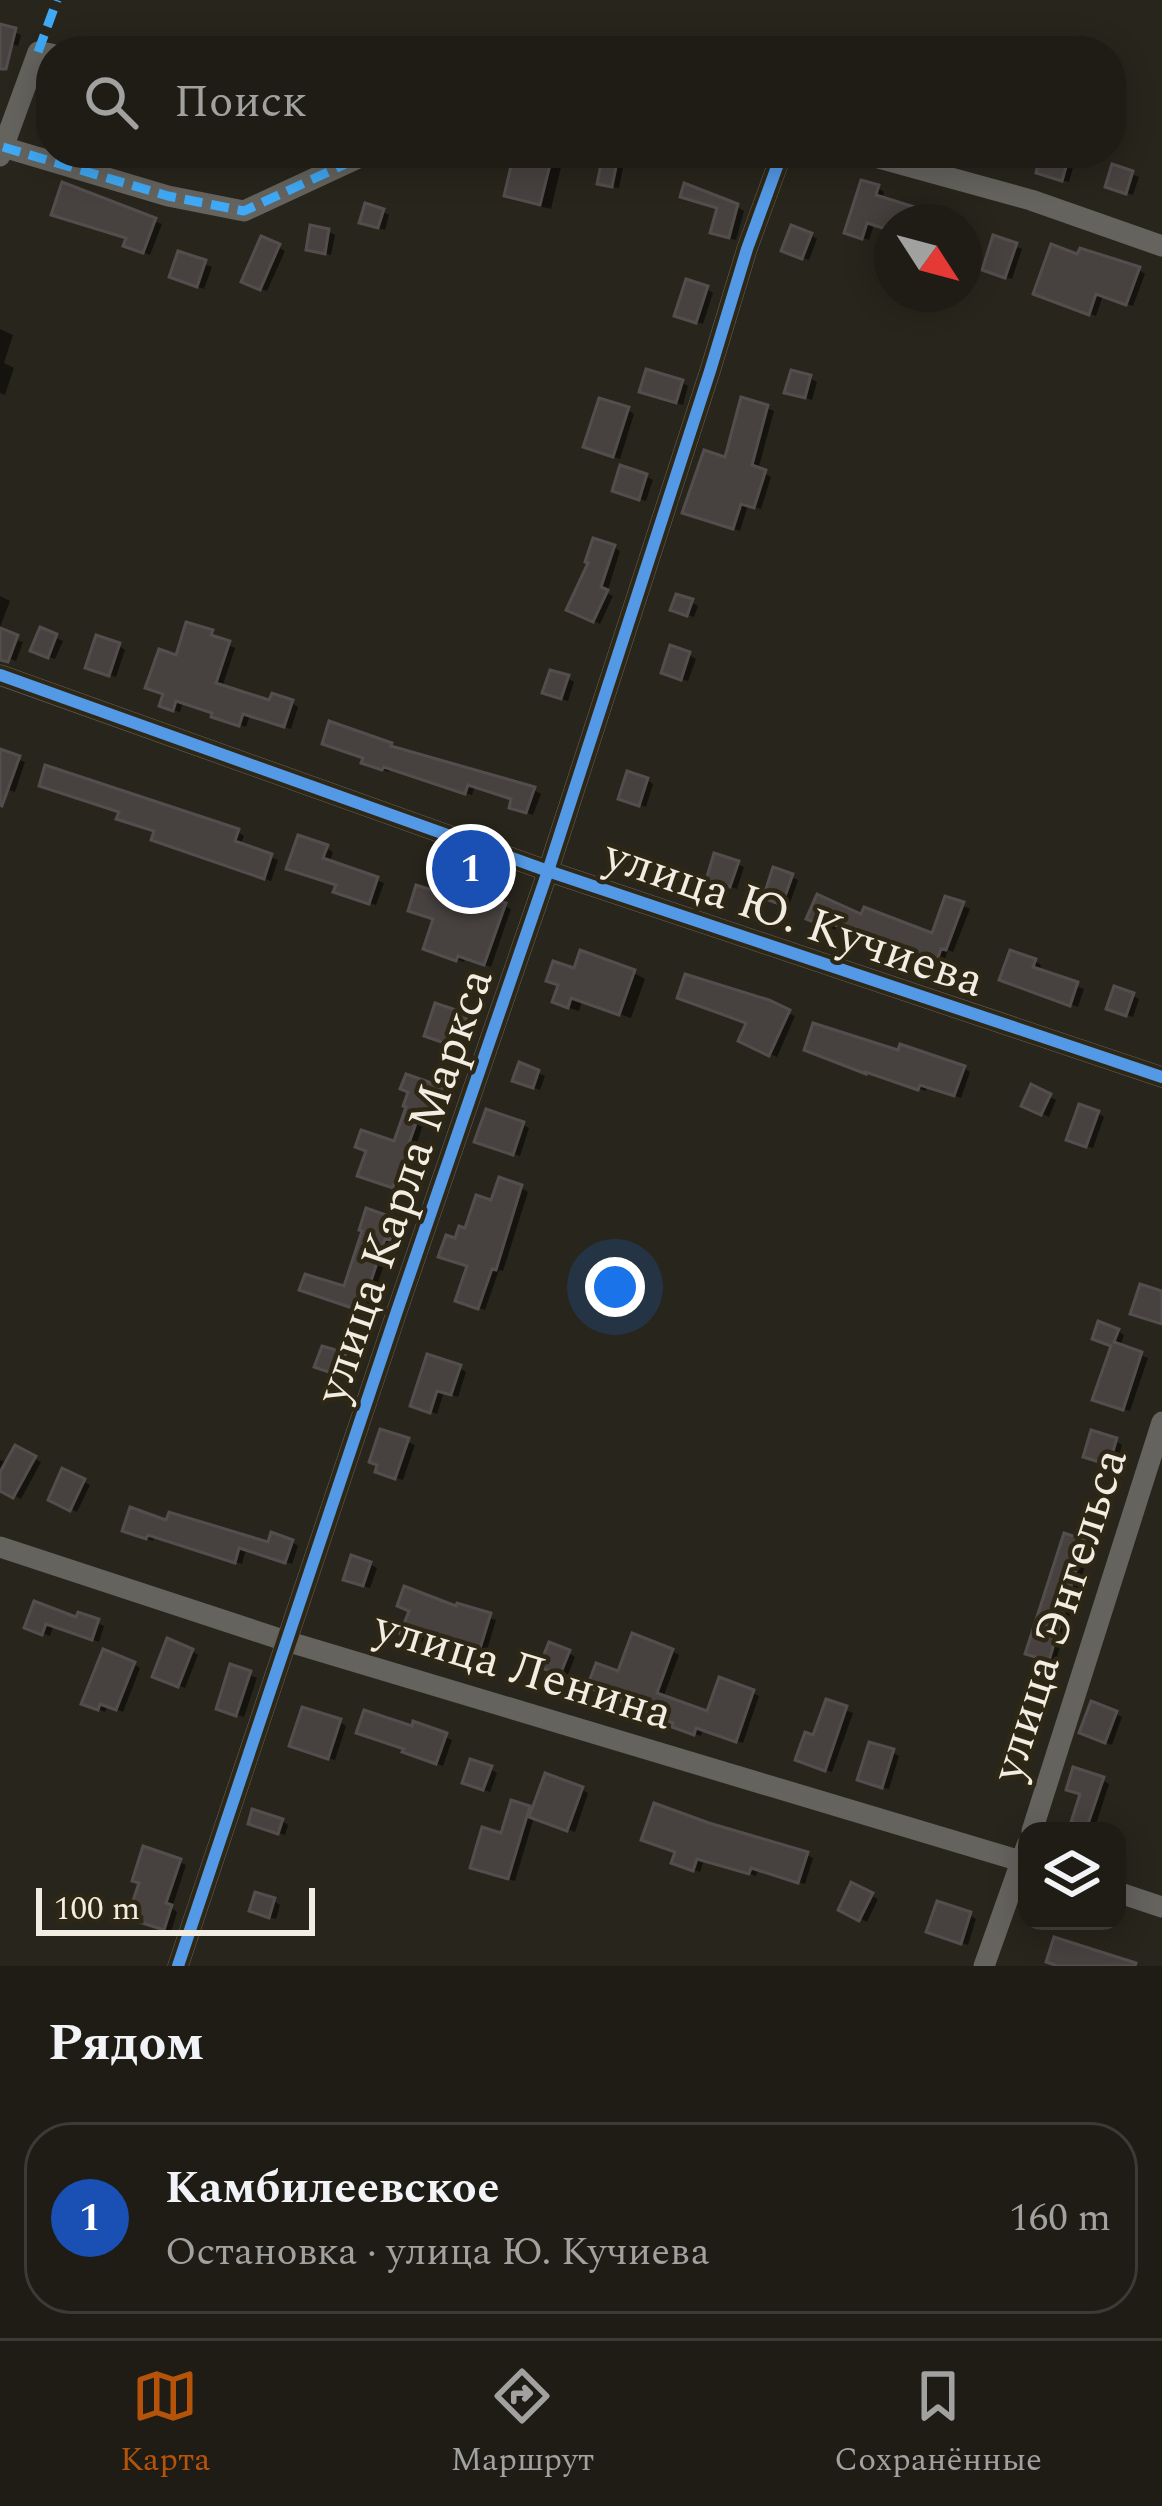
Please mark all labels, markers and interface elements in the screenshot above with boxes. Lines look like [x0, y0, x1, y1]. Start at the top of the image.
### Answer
search box [36, 36, 1126, 168]
text: Поиск [174, 68, 307, 137]
icon: search [78, 69, 144, 135]
north arrow [874, 204, 982, 312]
street label: улица Ю. Кучиева [592, 818, 994, 1018]
pin: 1 [432, 824, 510, 914]
street label: улица Карла Маркса [295, 958, 513, 1415]
your location [585, 1257, 645, 1317]
street label: улица Энгельса [971, 1439, 1148, 1793]
street label: улица Ленина [363, 1590, 681, 1750]
map controls [1018, 1822, 1126, 1930]
button: layers [1018, 1822, 1126, 1930]
scale bar [36, 1882, 315, 1935]
text: 100 m [54, 1884, 140, 1934]
text: Рядом [48, 2005, 204, 2083]
text: Камбилеевское [165, 2154, 500, 2223]
text: 1 [79, 2189, 101, 2248]
text: 160 m [1009, 2189, 1111, 2248]
text: Остановка · улица Ю. Кучиева [165, 2223, 710, 2282]
tab: Карта [120, 2363, 210, 2485]
tab: Маршрут [450, 2363, 594, 2485]
tab: Сохранённые [834, 2363, 1042, 2485]

